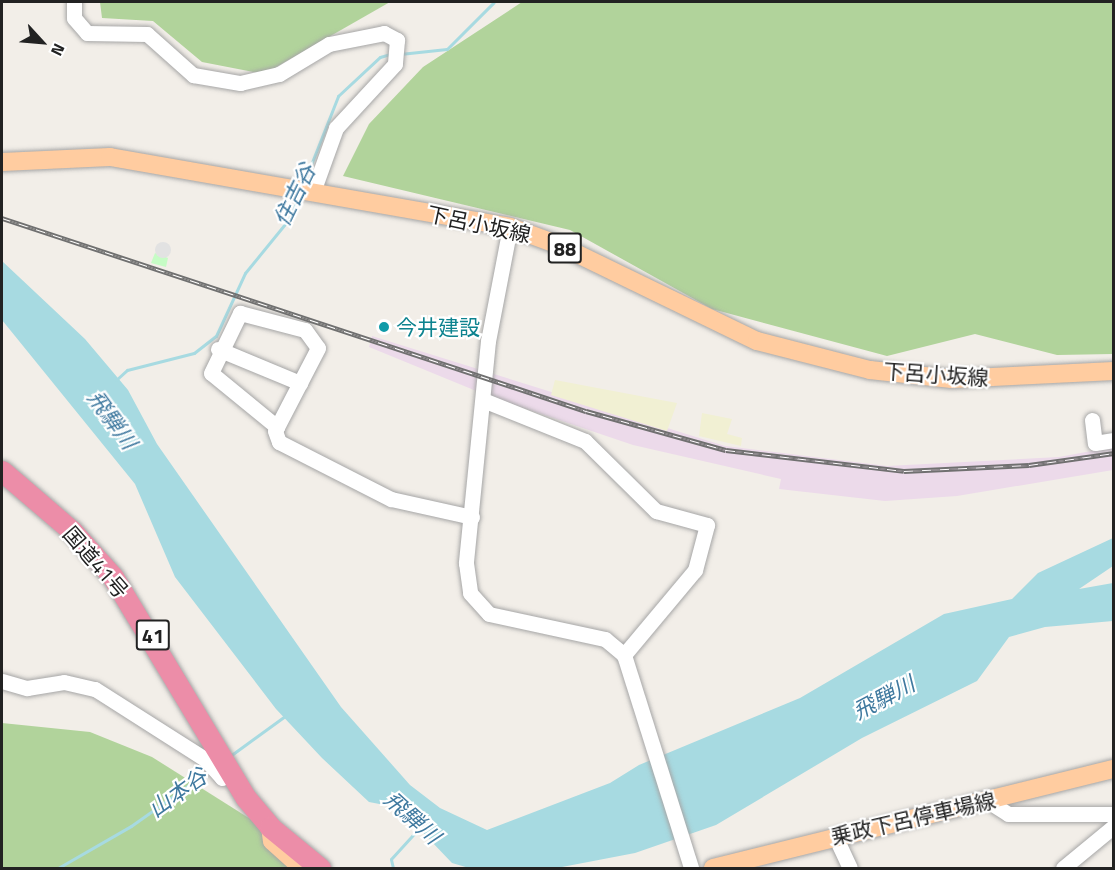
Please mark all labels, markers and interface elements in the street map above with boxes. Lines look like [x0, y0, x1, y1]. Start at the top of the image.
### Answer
north arrow [12, 12, 72, 72]
text: N [45, 40, 71, 60]
water label: 住吉谷 [269, 160, 321, 230]
street label: 下呂小坂線 [425, 201, 533, 247]
road number: 88 [547, 231, 583, 265]
place label: 今井建設 [396, 314, 480, 340]
marker: 今井建設 [377, 320, 391, 334]
street label: 下呂小坂線 [883, 358, 989, 390]
water label: 飛騨川 [82, 386, 142, 454]
street label: 国道41号 [58, 521, 134, 603]
road number: 41 [135, 618, 171, 652]
water label: 飛騨川 [849, 671, 919, 725]
water label: 山本谷 [144, 763, 212, 823]
water label: 飛騨川 [379, 786, 445, 850]
street label: 乗政下呂停車場線 [828, 787, 998, 849]

